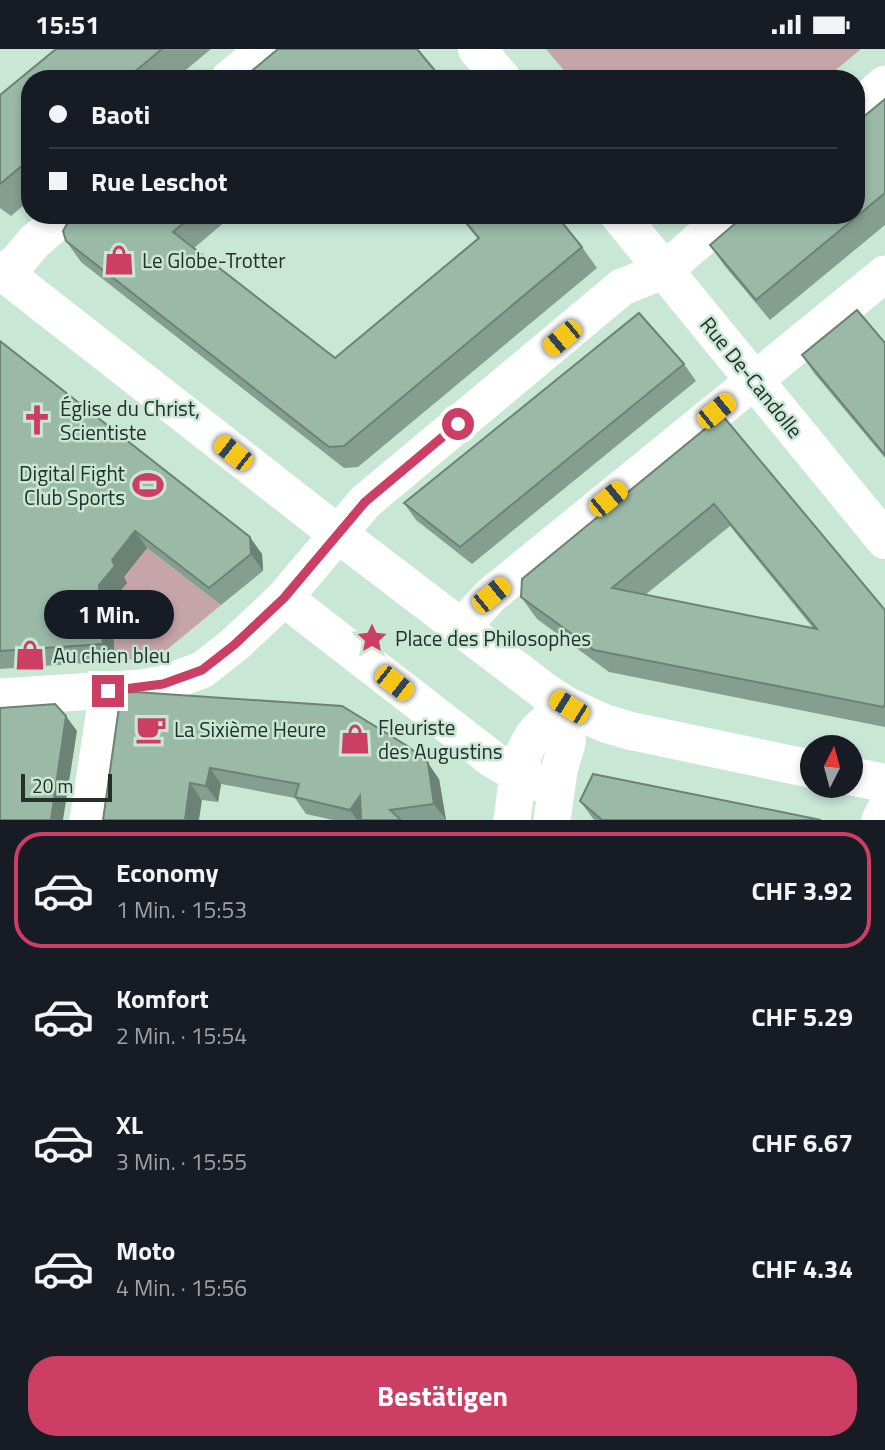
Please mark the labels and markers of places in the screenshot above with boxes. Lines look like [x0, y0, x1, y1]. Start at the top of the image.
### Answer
shop icon: Le Globe-Trotter [102, 243, 136, 277]
place label: Le Globe-Trotter [142, 244, 285, 276]
place label: Église du Christ, Scientiste [60, 392, 200, 448]
church icon: Église du Christ, Scientiste [20, 403, 54, 437]
place label: Digital Fight Club Sports [19, 457, 126, 513]
sports icon: Digital Fight Club Sports [131, 468, 165, 502]
place icon: Place des Philosophes [355, 621, 389, 655]
place label: Place des Philosophes [395, 622, 591, 654]
shop icon: Au chien bleu [13, 638, 47, 672]
place label: Au chien bleu [53, 639, 170, 671]
place label: Fleuriste des Augustins [378, 711, 503, 767]
cafe icon: La Sixième Heure [134, 712, 168, 746]
place label: La Sixième Heure [174, 713, 326, 745]
shop icon: Fleuriste des Augustins [338, 722, 372, 756]

